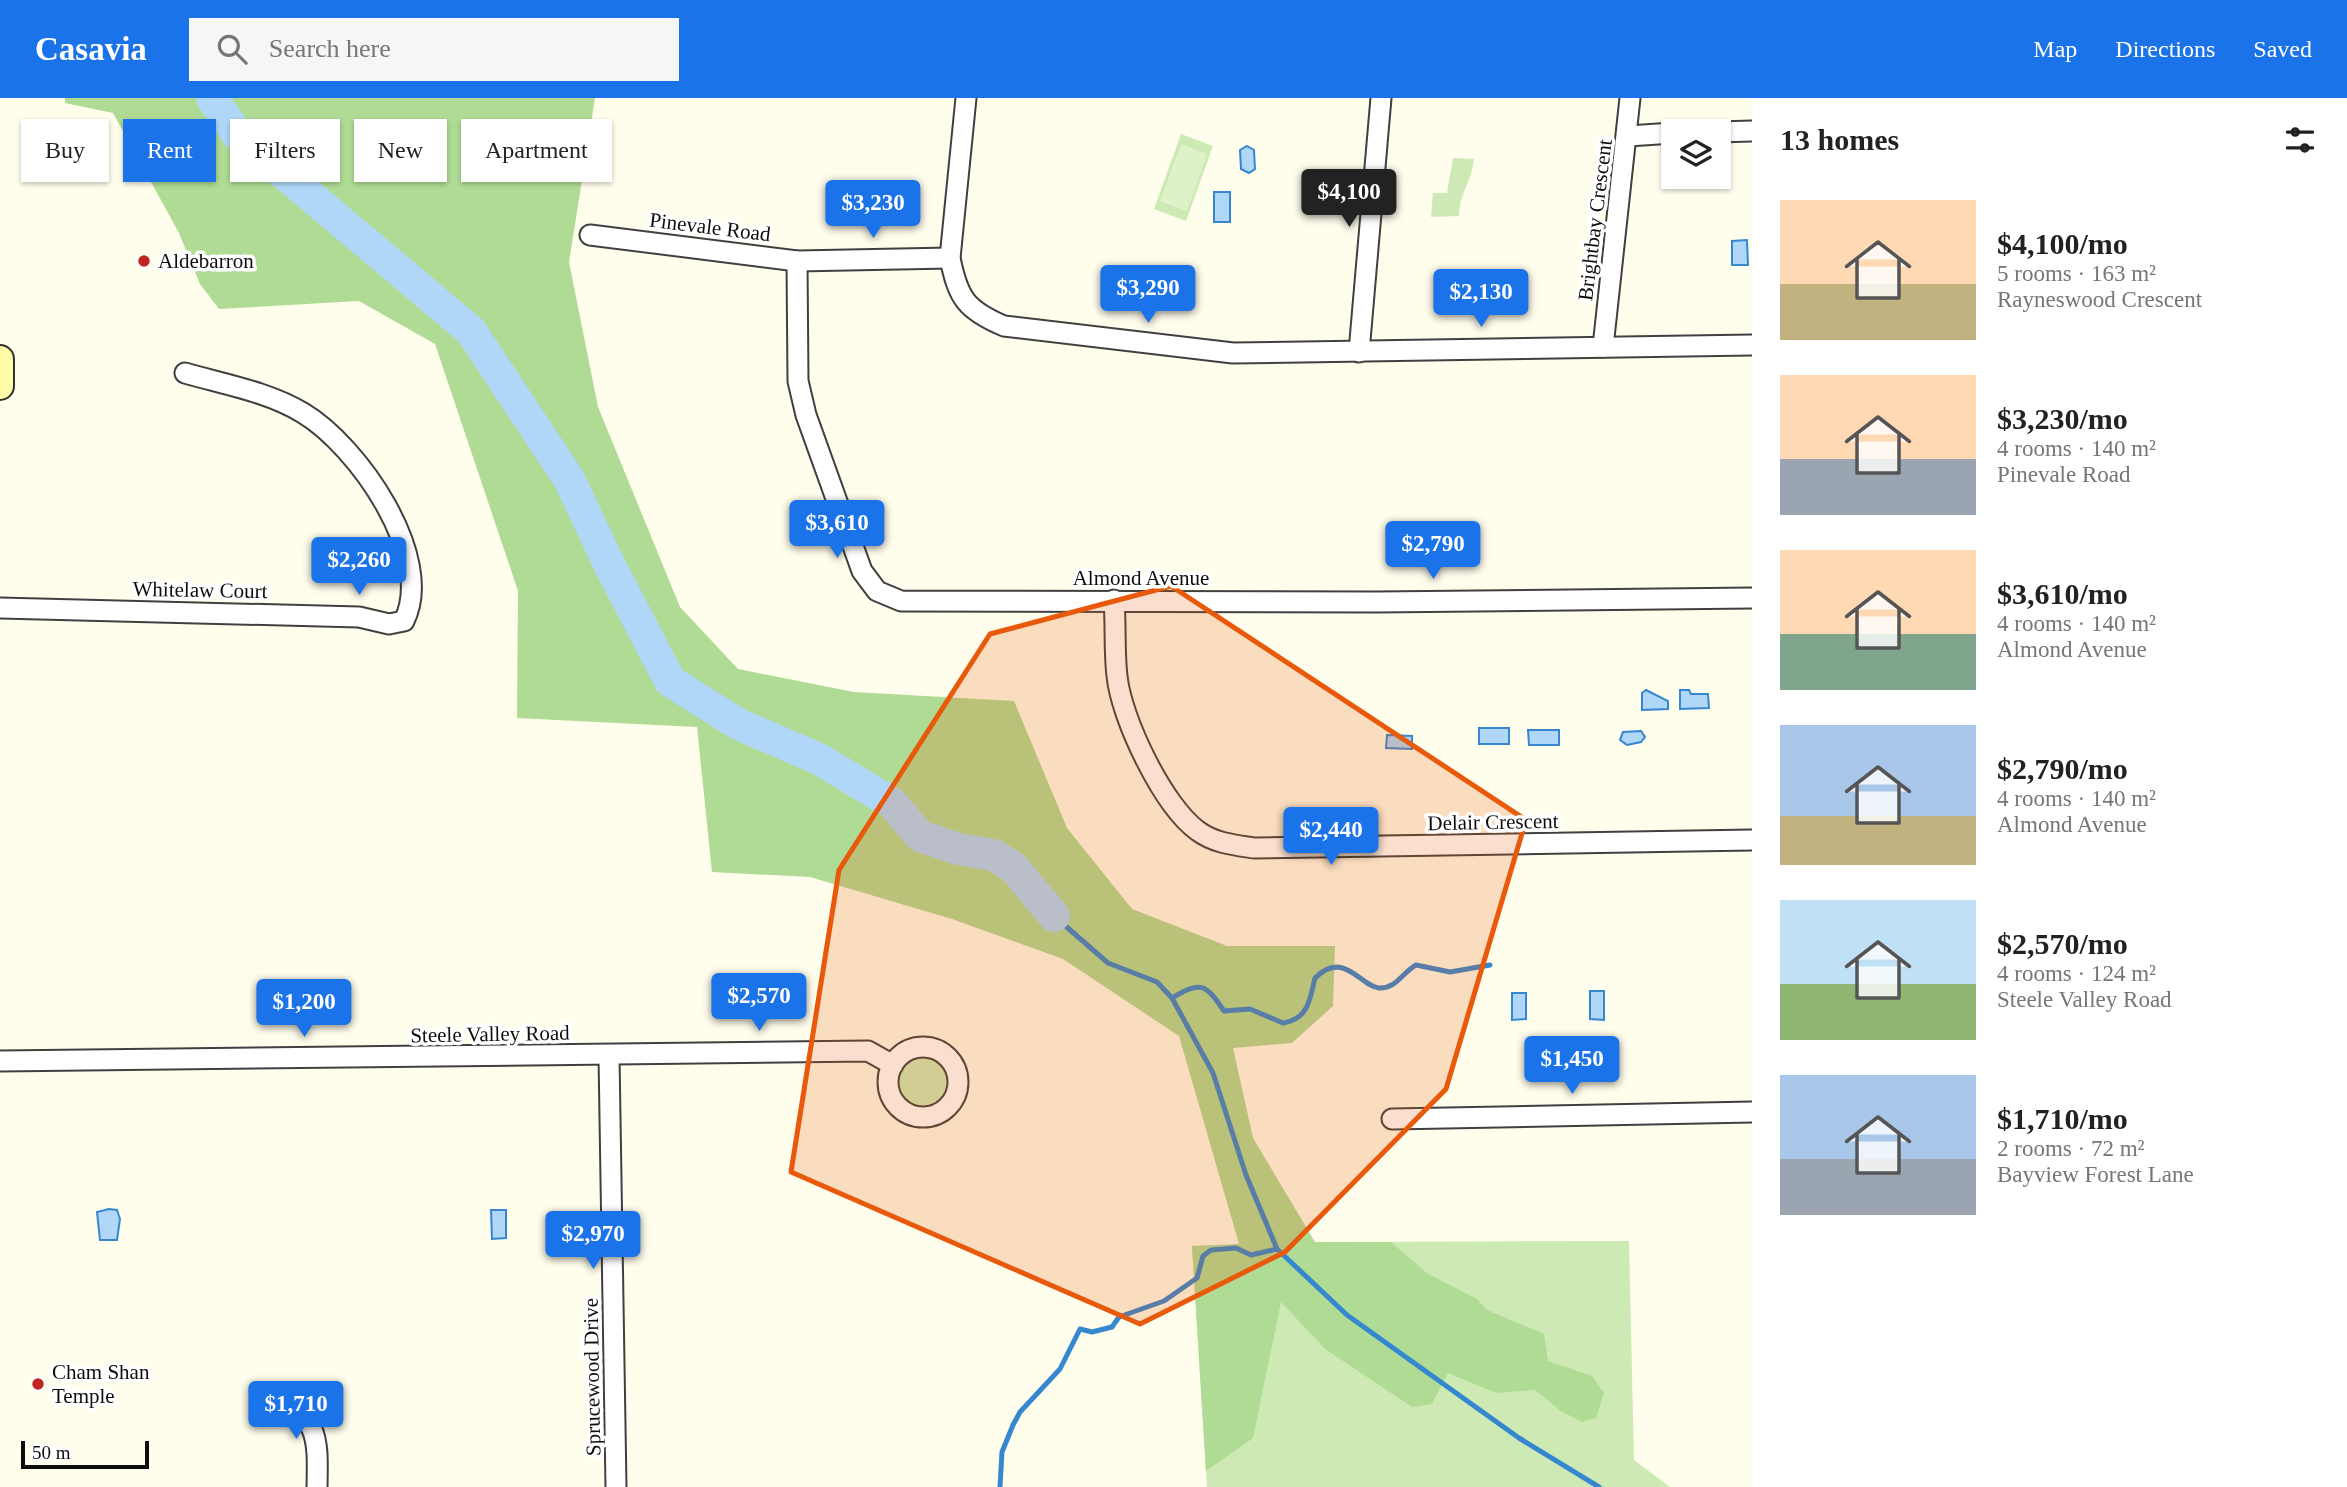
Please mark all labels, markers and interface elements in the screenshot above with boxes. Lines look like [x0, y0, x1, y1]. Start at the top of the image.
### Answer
search box [189, 18, 679, 81]
icon: search [213, 30, 251, 68]
text: Casavia [35, 31, 147, 67]
text: Search here [269, 34, 391, 63]
text: Map [2033, 36, 2077, 62]
text: Directions [2115, 36, 2215, 62]
text: Saved [2253, 36, 2312, 62]
chip: Buy [21, 119, 109, 182]
chip: Rent [123, 119, 216, 182]
chip: Filters [230, 119, 340, 182]
chip: New [354, 119, 447, 182]
chip: Apartment [461, 119, 612, 182]
map controls [1661, 119, 1731, 189]
button: layers [1661, 119, 1731, 189]
icon: filters [2281, 121, 2319, 159]
text: 13 homes [1780, 123, 1899, 156]
street label: Brightbay Crescent [1573, 138, 1617, 302]
pin: $4,100 [1292, 170, 1406, 229]
text: $4,100 [1317, 179, 1381, 204]
pin: $3,230 [816, 180, 930, 240]
text: $3,230 [841, 190, 905, 215]
street label: Pinevale Road [648, 208, 772, 246]
text: $4,100/mo [1997, 227, 2128, 260]
icon: home [1836, 228, 1920, 312]
place label: Aldebarron [158, 249, 254, 273]
marker: Aldebarron [136, 253, 152, 269]
text: 5 rooms · 163 m² [1997, 261, 2156, 286]
pin: $3,290 [1091, 266, 1205, 325]
pin: $2,130 [1424, 270, 1538, 329]
text: $3,290 [1116, 275, 1180, 300]
text: $2,130 [1449, 279, 1513, 304]
text: Rayneswood Crescent [1997, 287, 2202, 312]
text: $3,230/mo [1997, 402, 2128, 435]
icon: home [1836, 403, 1920, 487]
text: 4 rooms · 140 m² [1997, 436, 2156, 461]
text: Pinevale Road [1997, 462, 2131, 487]
pin: $3,610 [780, 500, 894, 560]
text: $3,610 [805, 510, 869, 535]
pin: $2,790 [1376, 522, 1490, 581]
text: $2,790 [1401, 531, 1465, 556]
pin: $2,260 [302, 538, 416, 597]
text: $2,260 [327, 547, 391, 572]
street label: Almond Avenue [1073, 566, 1209, 590]
street label: Whitelaw Court [132, 577, 268, 603]
text: $3,610/mo [1997, 577, 2128, 610]
icon: home [1836, 578, 1920, 662]
text: 4 rooms · 140 m² [1997, 611, 2156, 636]
text: Almond Avenue [1997, 637, 2147, 662]
text: $2,790/mo [1997, 752, 2128, 785]
icon: home [1836, 753, 1920, 837]
text: 4 rooms · 140 m² [1997, 786, 2156, 811]
pin: $2,440 [1274, 808, 1388, 867]
street label: Delair Crescent [1427, 809, 1559, 835]
text: Almond Avenue [1997, 812, 2147, 837]
text: $2,440 [1299, 817, 1363, 842]
text: $2,570/mo [1997, 927, 2128, 960]
icon: home [1836, 928, 1920, 1012]
text: 4 rooms · 124 m² [1997, 961, 2156, 986]
pin: $2,570 [702, 974, 816, 1033]
pin: $1,200 [247, 979, 361, 1039]
text: $2,570 [727, 983, 791, 1008]
text: Steele Valley Road [1997, 987, 2172, 1012]
text: $1,200 [272, 989, 336, 1014]
street label: Steele Valley Road [410, 1021, 570, 1047]
pin: $1,450 [1515, 1037, 1629, 1096]
text: $1,450 [1540, 1046, 1604, 1071]
text: $1,710/mo [1997, 1102, 2128, 1135]
icon: home [1836, 1103, 1920, 1187]
text: 2 rooms · 72 m² [1997, 1136, 2144, 1161]
text: Bayview Forest Lane [1997, 1162, 2194, 1187]
pin: $2,970 [536, 1212, 650, 1271]
text: $2,970 [561, 1221, 625, 1246]
street label: Sprucewood Drive [579, 1298, 605, 1456]
place label: Cham Shan Temple [52, 1360, 150, 1408]
marker: Cham Shan Temple [30, 1376, 46, 1392]
pin: $1,710 [239, 1382, 353, 1441]
text: $1,710 [264, 1391, 328, 1416]
scale bar [21, 1438, 149, 1470]
text: 50 m [32, 1442, 71, 1463]

